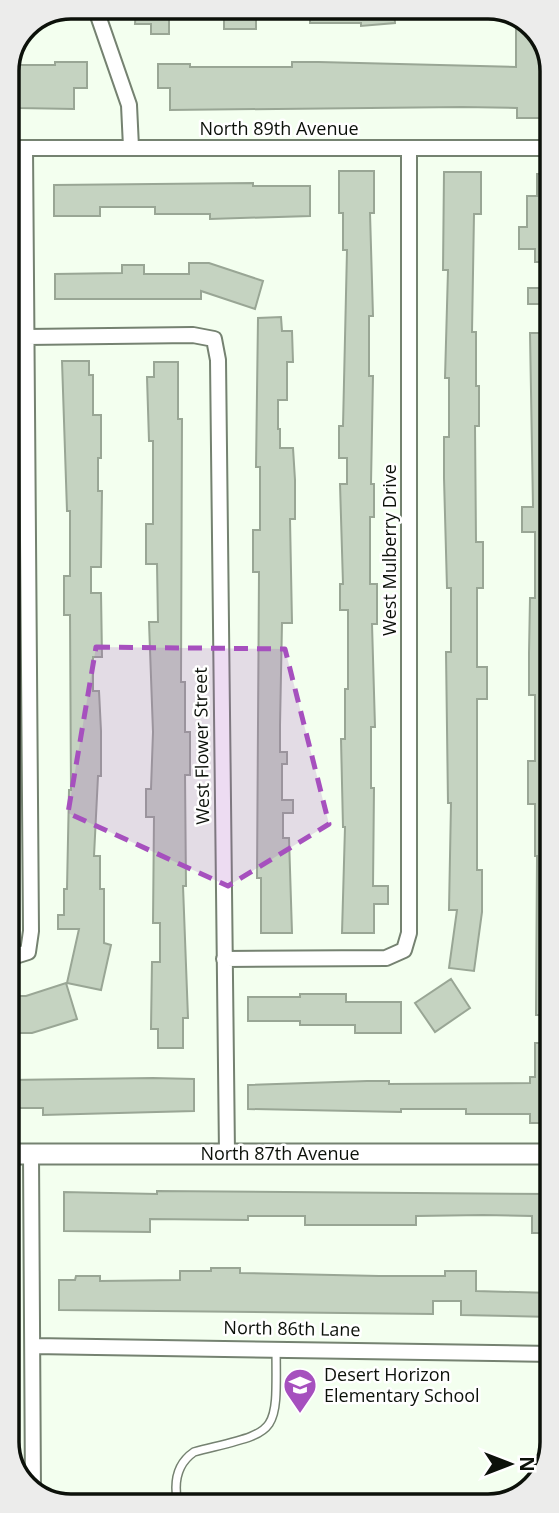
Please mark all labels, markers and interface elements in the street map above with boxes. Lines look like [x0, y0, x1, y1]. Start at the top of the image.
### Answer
street label: North 89th Avenue [199, 116, 359, 140]
street label: West Mulberry Drive [377, 464, 401, 636]
street label: West Flower Street [188, 667, 214, 825]
street label: North 87th Avenue [200, 1141, 360, 1165]
street label: North 86th Lane [223, 1315, 361, 1341]
place label: Desert Horizon Elementary School [324, 1362, 480, 1407]
school or university icon: Desert Horizon Elementary School [281, 1366, 319, 1415]
north arrow [475, 1429, 545, 1499]
text: N [514, 1456, 540, 1472]

